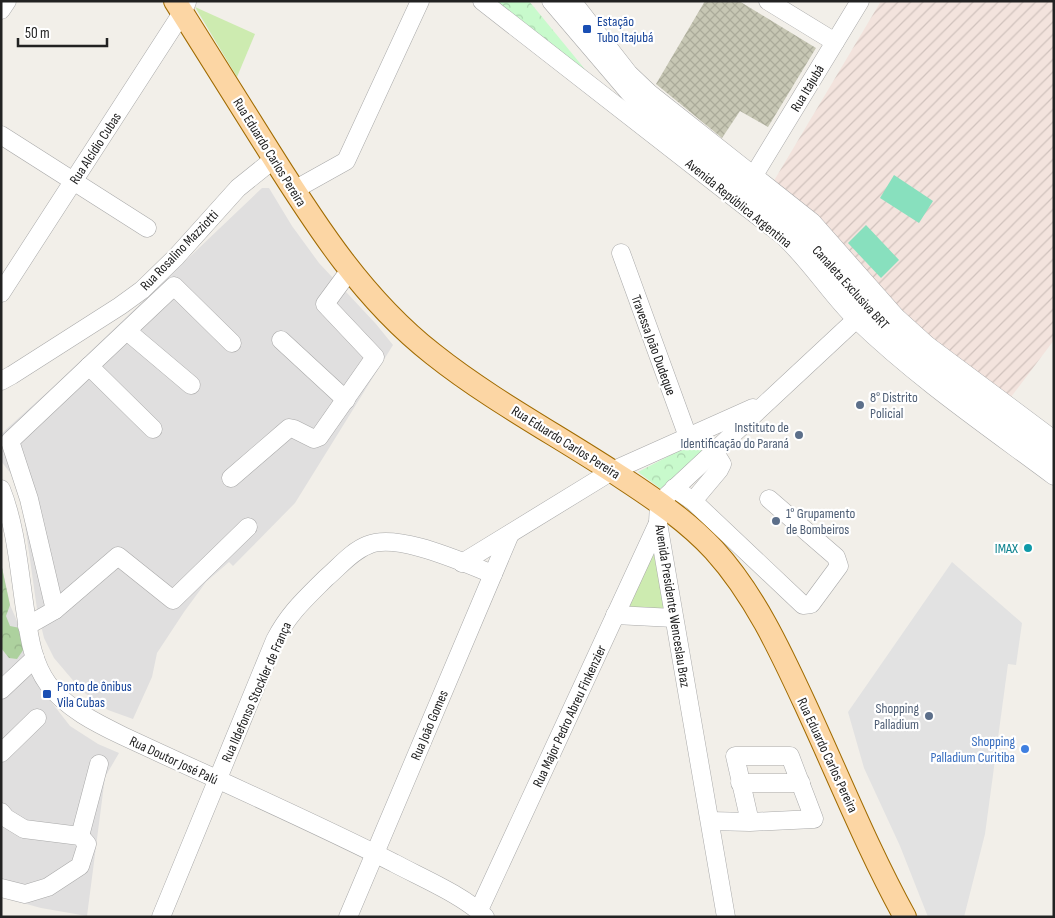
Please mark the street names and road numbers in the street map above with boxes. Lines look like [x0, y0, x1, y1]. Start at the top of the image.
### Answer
street label: Rua Itajubá [787, 62, 828, 115]
street label: Rua Eduardo Carlos Pereira [229, 95, 310, 210]
street label: Rua Alcídio Cubas [66, 109, 125, 187]
street label: Avenida República Argentina [681, 155, 795, 252]
street label: Rua Rosalino Mazziotti [137, 207, 222, 294]
street label: Canaleta Exclusiva BRT [809, 242, 893, 333]
street label: Travessa João Dudeque [627, 293, 680, 398]
street label: Rua Eduardo Carlos Pereira [508, 402, 623, 483]
street label: Avenida Presidente Wenceslau Braz [651, 523, 694, 689]
street label: Rua Ildefonso Stockler de França [218, 619, 295, 765]
street label: Rua Major Pedro Abreu Finkenzier [529, 642, 610, 790]
street label: Rua João Gomes [407, 688, 452, 763]
street label: Rua Eduardo Carlos Pereira [793, 695, 862, 815]
street label: Rua Doutor José Palú [127, 732, 221, 788]

